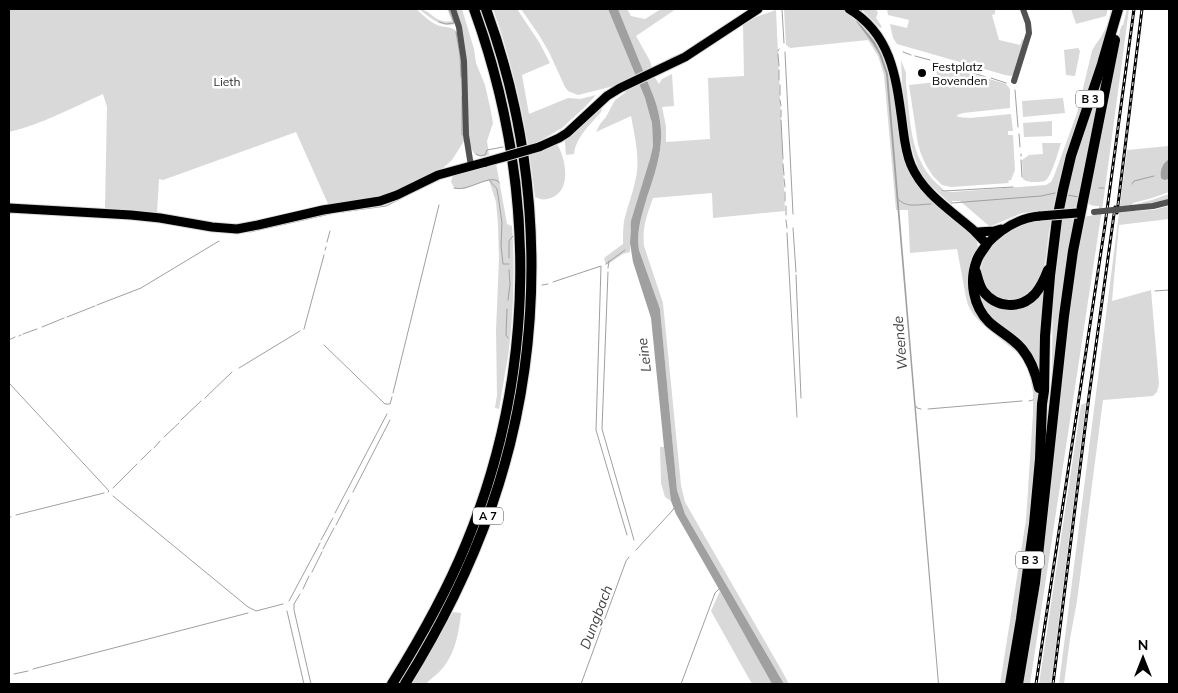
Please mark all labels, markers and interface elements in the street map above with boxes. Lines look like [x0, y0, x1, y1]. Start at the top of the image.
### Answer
place label: Festplatz Bovenden [932, 59, 988, 88]
marker: Festplatz Bovenden [916, 67, 928, 79]
park label: Lieth [213, 74, 241, 89]
road number: B 3 [1076, 90, 1104, 108]
water label: Weende [889, 315, 911, 371]
water label: Leine [633, 336, 655, 373]
road number: A 7 [473, 508, 503, 524]
road number: B 3 [1016, 552, 1044, 568]
water label: Dungbach [576, 582, 616, 652]
north arrow [1118, 633, 1168, 683]
text: N [1138, 636, 1148, 654]

